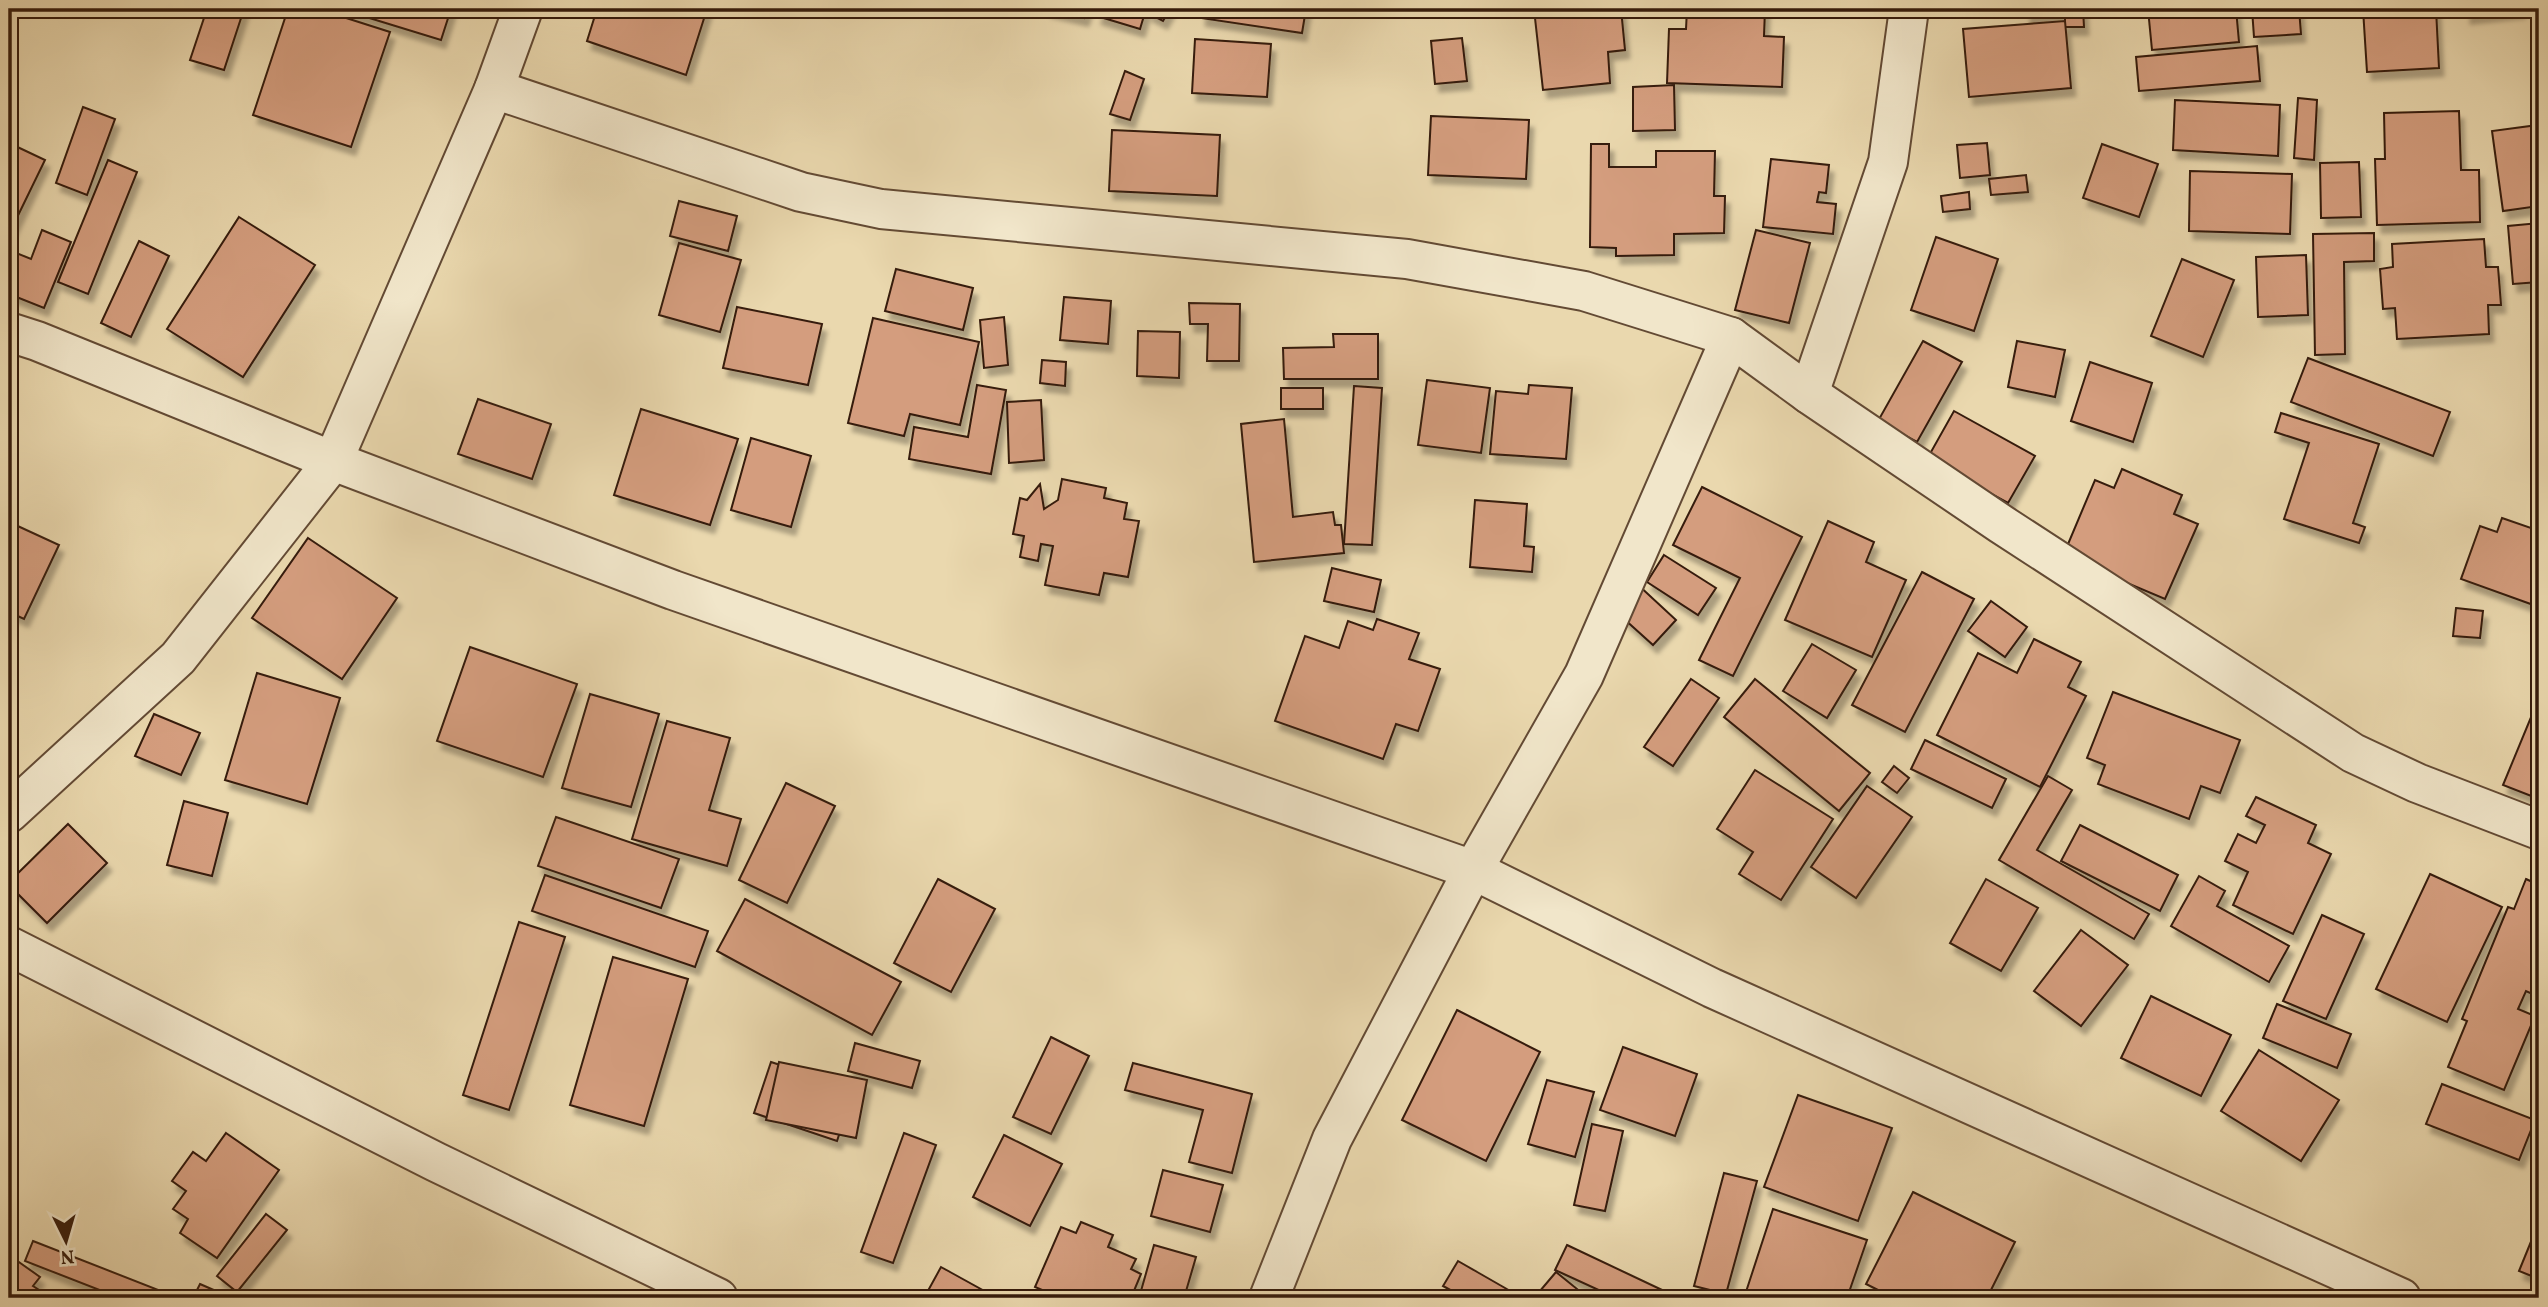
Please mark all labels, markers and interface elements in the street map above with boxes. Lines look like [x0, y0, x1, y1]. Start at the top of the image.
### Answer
north arrow [32, 1206, 102, 1276]
text: N [59, 1242, 75, 1270]

